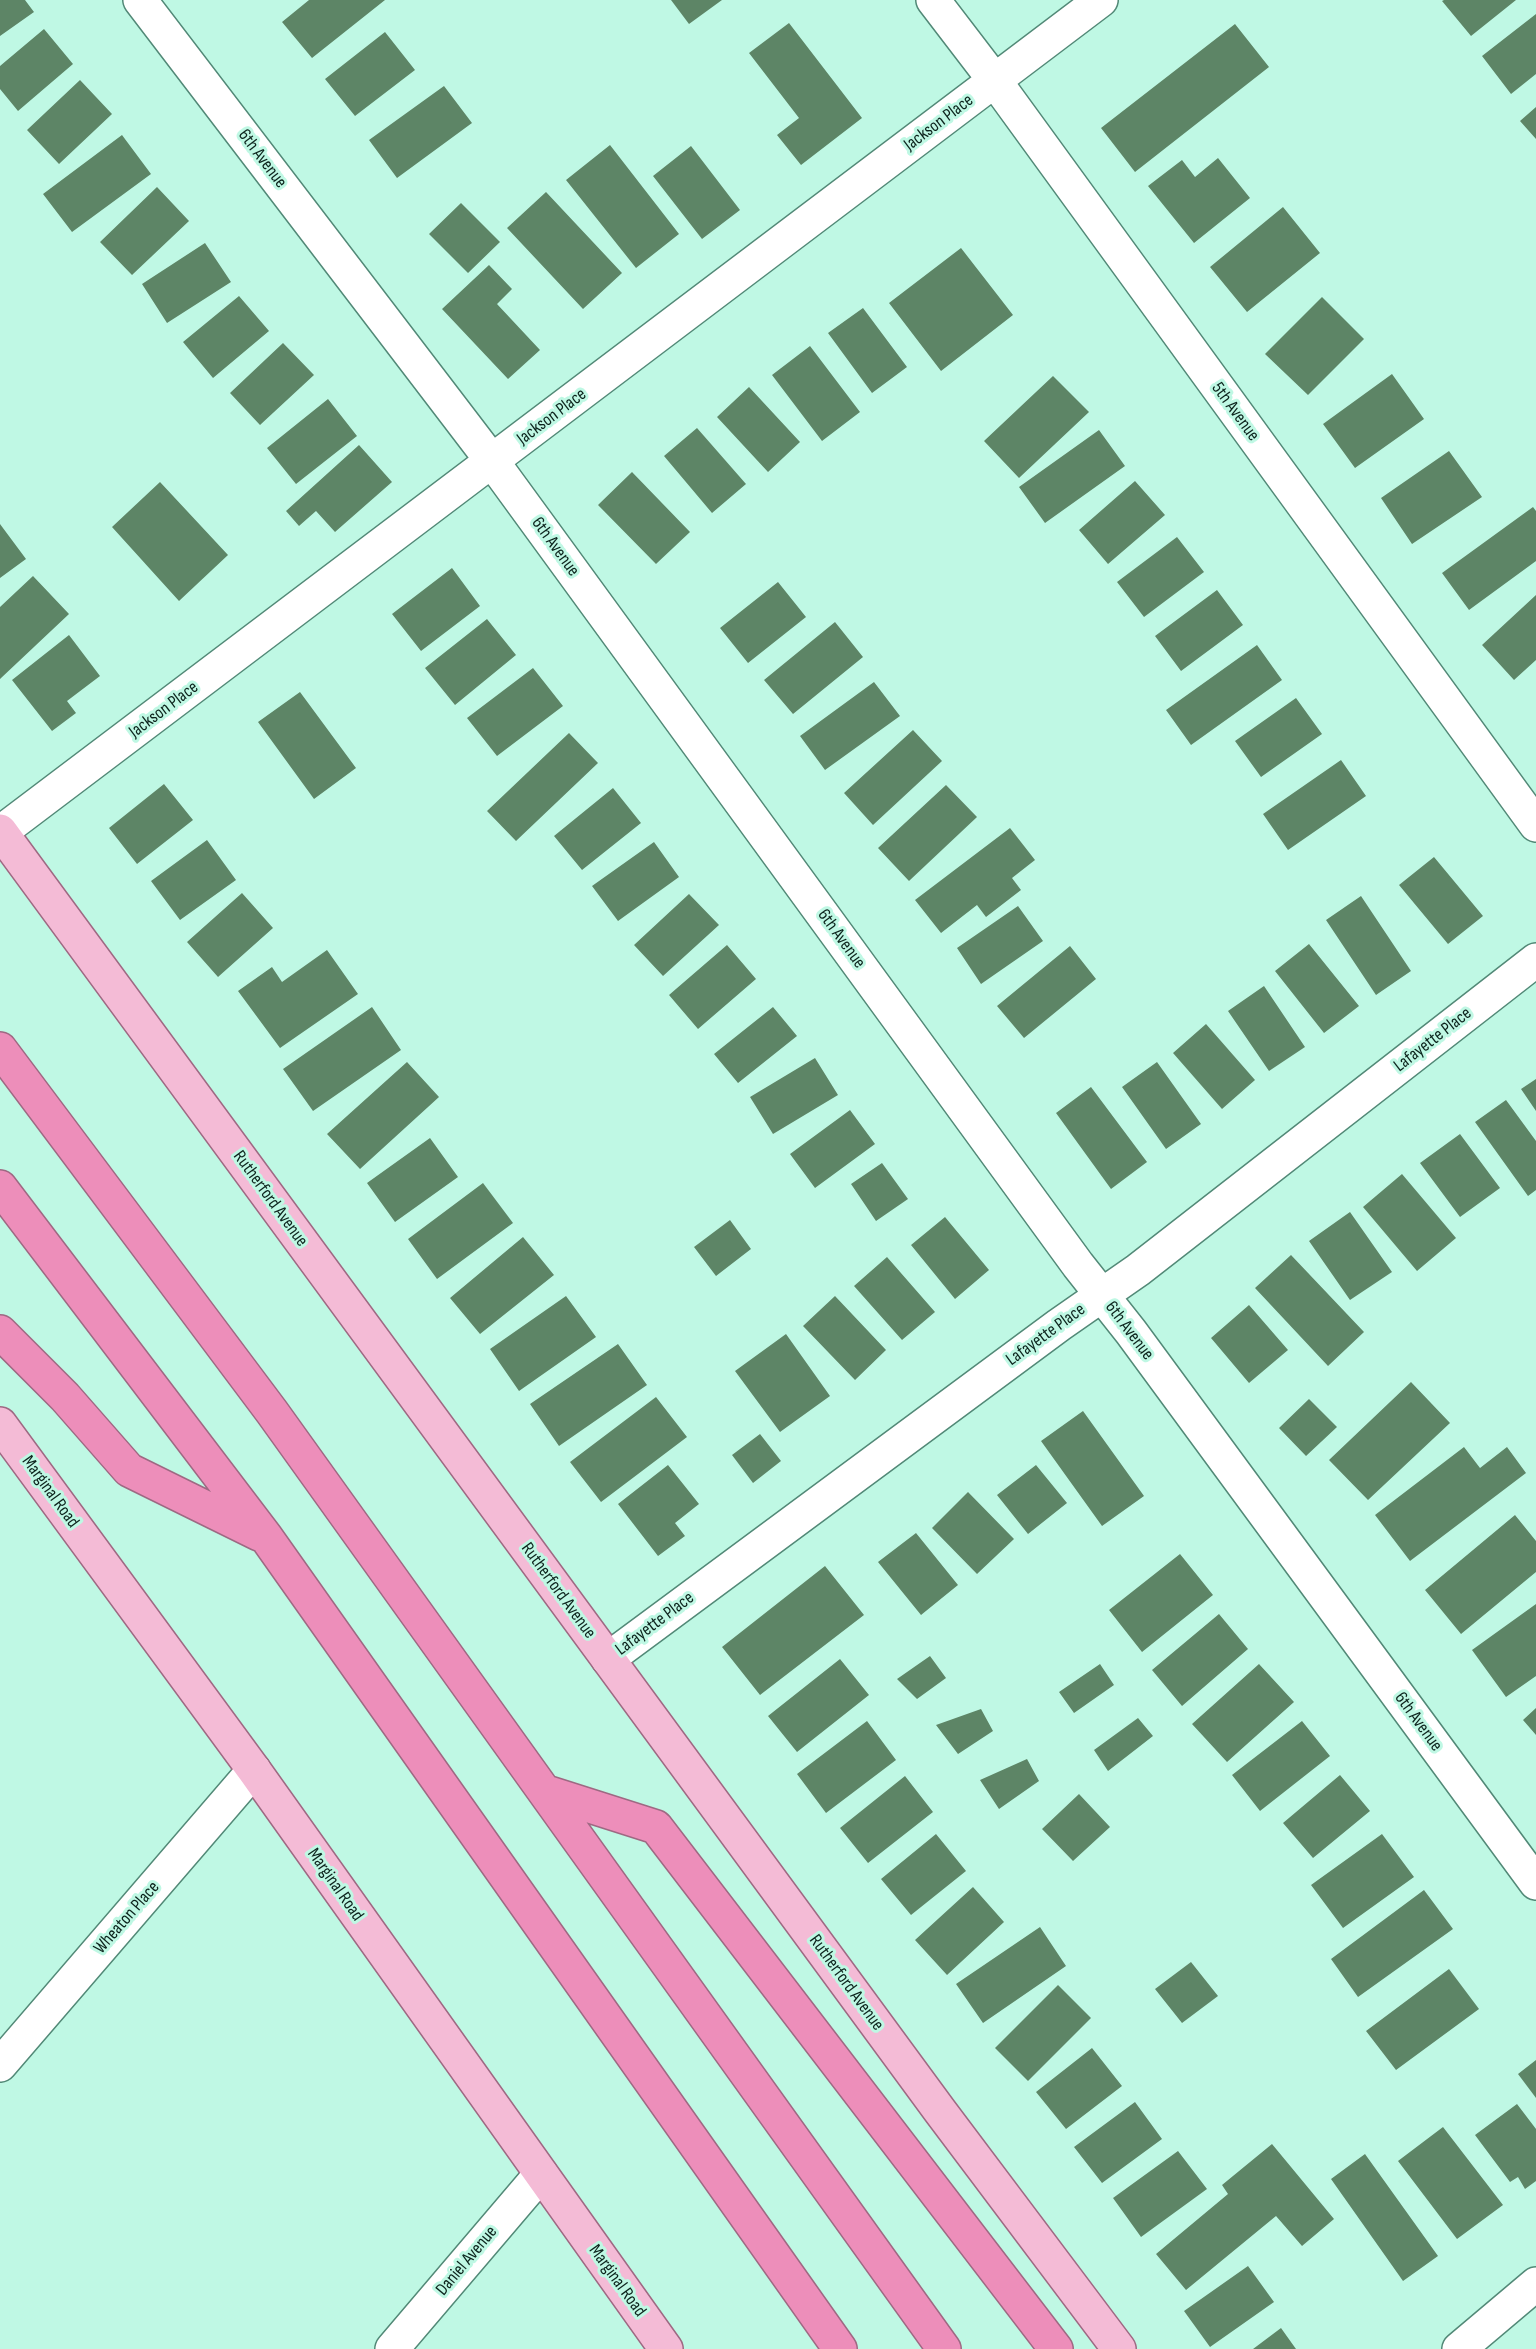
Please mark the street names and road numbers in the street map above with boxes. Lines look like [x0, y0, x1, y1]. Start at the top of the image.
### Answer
street label: Jackson Place [900, 90, 978, 156]
street label: 6th Avenue [233, 125, 291, 193]
street label: 5th Avenue [1206, 378, 1264, 446]
street label: Jackson Place [513, 384, 591, 450]
street label: 6th Avenue [526, 513, 584, 581]
street label: Jackson Place [125, 677, 203, 743]
street label: 6th Avenue [812, 905, 870, 973]
street label: Lafayette Place [1390, 1003, 1476, 1077]
street label: Rutherford Avenue [228, 1147, 312, 1251]
street label: 6th Avenue [1100, 1297, 1158, 1365]
street label: Lafayette Place [1002, 1299, 1090, 1371]
street label: Marginal Road [17, 1452, 83, 1532]
street label: Rutherford Avenue [516, 1539, 600, 1643]
street label: Lafayette Place [612, 1588, 698, 1660]
street label: 6th Avenue [1389, 1688, 1447, 1756]
street label: Marginal Road [302, 1845, 368, 1925]
street label: Wheaton Place [90, 1877, 164, 1959]
street label: Rutherford Avenue [804, 1931, 888, 2035]
street label: Daniel Avenue [432, 2222, 502, 2300]
street label: Marginal Road [584, 2241, 650, 2321]

